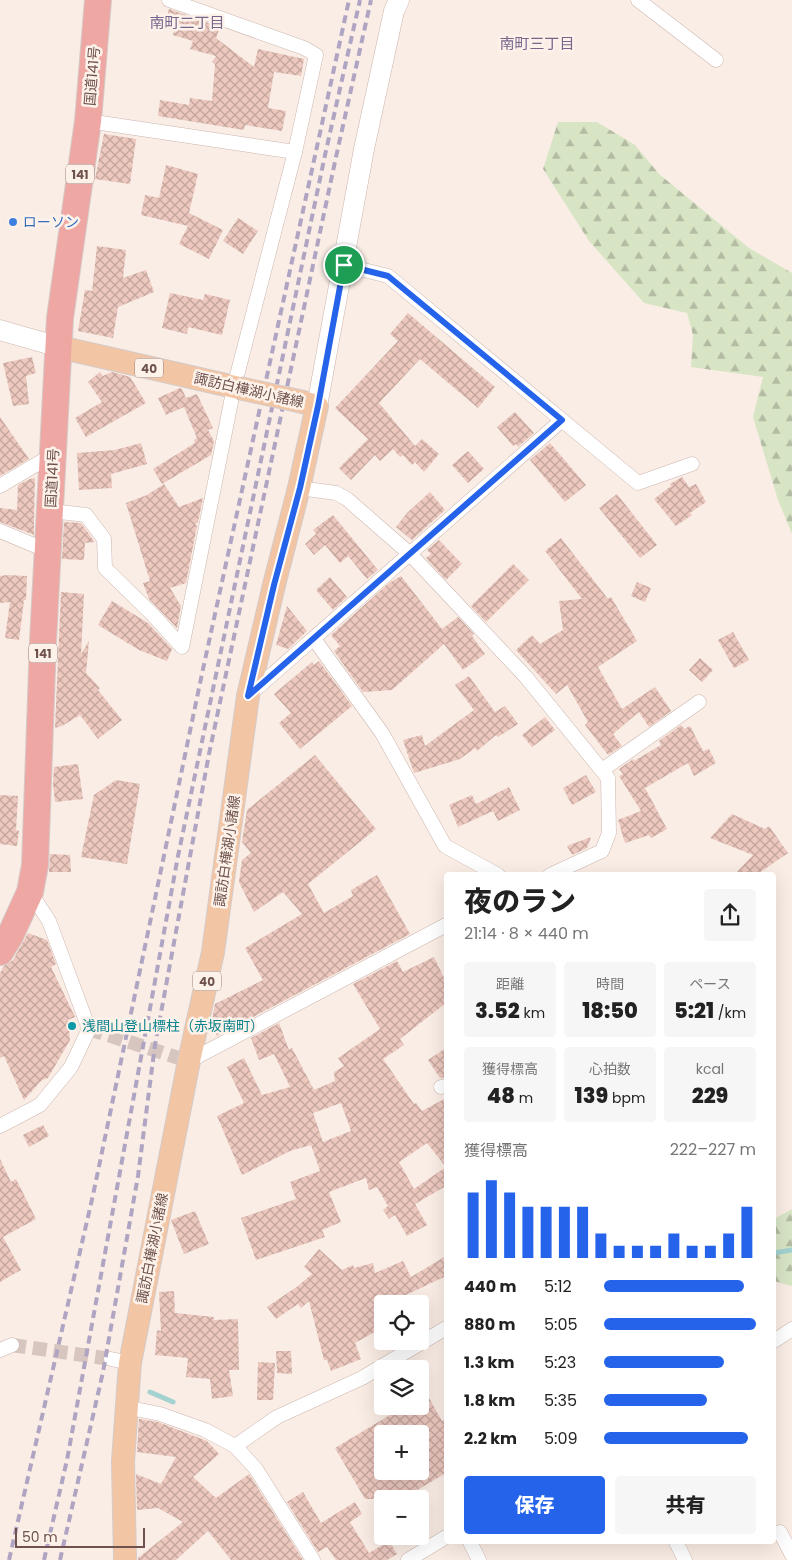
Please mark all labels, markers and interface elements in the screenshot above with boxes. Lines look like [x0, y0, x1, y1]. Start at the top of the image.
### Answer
district label: 南町二丁目 [149, 12, 225, 33]
district label: 南町三丁目 [499, 33, 575, 54]
street label: 国道141号 [79, 45, 105, 107]
road number: 141 [66, 164, 94, 183]
place label: ローソン [23, 212, 79, 232]
marker: ローソン [7, 216, 19, 228]
pin [323, 244, 365, 286]
icon: arrive [330, 251, 358, 279]
road number: 40 [135, 358, 163, 378]
street label: 諏訪白樺湖小諸線 [192, 368, 306, 412]
street label: 国道141号 [40, 448, 64, 508]
road number: 141 [29, 644, 57, 662]
street label: 諏訪白樺湖小諸線 [209, 794, 245, 908]
text: 夜のラン [464, 882, 576, 921]
button: share [704, 889, 756, 941]
text: 21:14 · 8 × 440 m [464, 922, 589, 945]
road number: 40 [193, 971, 221, 990]
text: 距離 [496, 974, 524, 994]
text: 時間 [596, 974, 624, 994]
text: ペース [689, 974, 731, 994]
text: 3.52 [475, 996, 520, 1025]
text: 18:50 [582, 996, 638, 1025]
text: 5:21 [674, 996, 714, 1025]
text: km [520, 1003, 545, 1023]
text: /km [714, 1003, 746, 1023]
place label: 浅間山登山標柱（赤坂南町） [82, 1016, 264, 1036]
marker: 浅間山登山標柱（赤坂南町） [66, 1020, 78, 1032]
text: 獲得標高 [482, 1059, 538, 1079]
text: 心拍数 [589, 1059, 631, 1079]
text: kcal [696, 1059, 724, 1079]
text: 48 [487, 1081, 515, 1110]
text: 139 [575, 1081, 608, 1110]
text: 229 [692, 1081, 728, 1110]
text: m [515, 1088, 533, 1108]
text: bpm [608, 1088, 645, 1108]
text: 222–227 m [670, 1138, 756, 1161]
text: 獲得標高 [464, 1139, 528, 1162]
street label: 諏訪白樺湖小諸線 [131, 1191, 173, 1305]
text: 440 m [464, 1275, 516, 1298]
text: 5:12 [544, 1275, 572, 1298]
map controls [374, 1295, 429, 1545]
button: locate [374, 1295, 429, 1350]
text: 880 m [464, 1313, 516, 1336]
text: 5:05 [544, 1313, 578, 1336]
text: 1.3 km [464, 1351, 514, 1374]
text: 5:23 [544, 1351, 576, 1374]
button: layers [374, 1360, 429, 1415]
text: 1.8 km [464, 1389, 515, 1412]
text: 5:35 [544, 1389, 577, 1412]
button: + [374, 1425, 429, 1480]
text: 2.2 km [464, 1427, 517, 1450]
text: 5:09 [544, 1427, 578, 1450]
button: 保存 [464, 1476, 605, 1534]
button: 共有 [615, 1476, 756, 1534]
button: − [374, 1490, 429, 1545]
scale bar [15, 1525, 145, 1548]
text: 50 m [22, 1527, 58, 1547]

